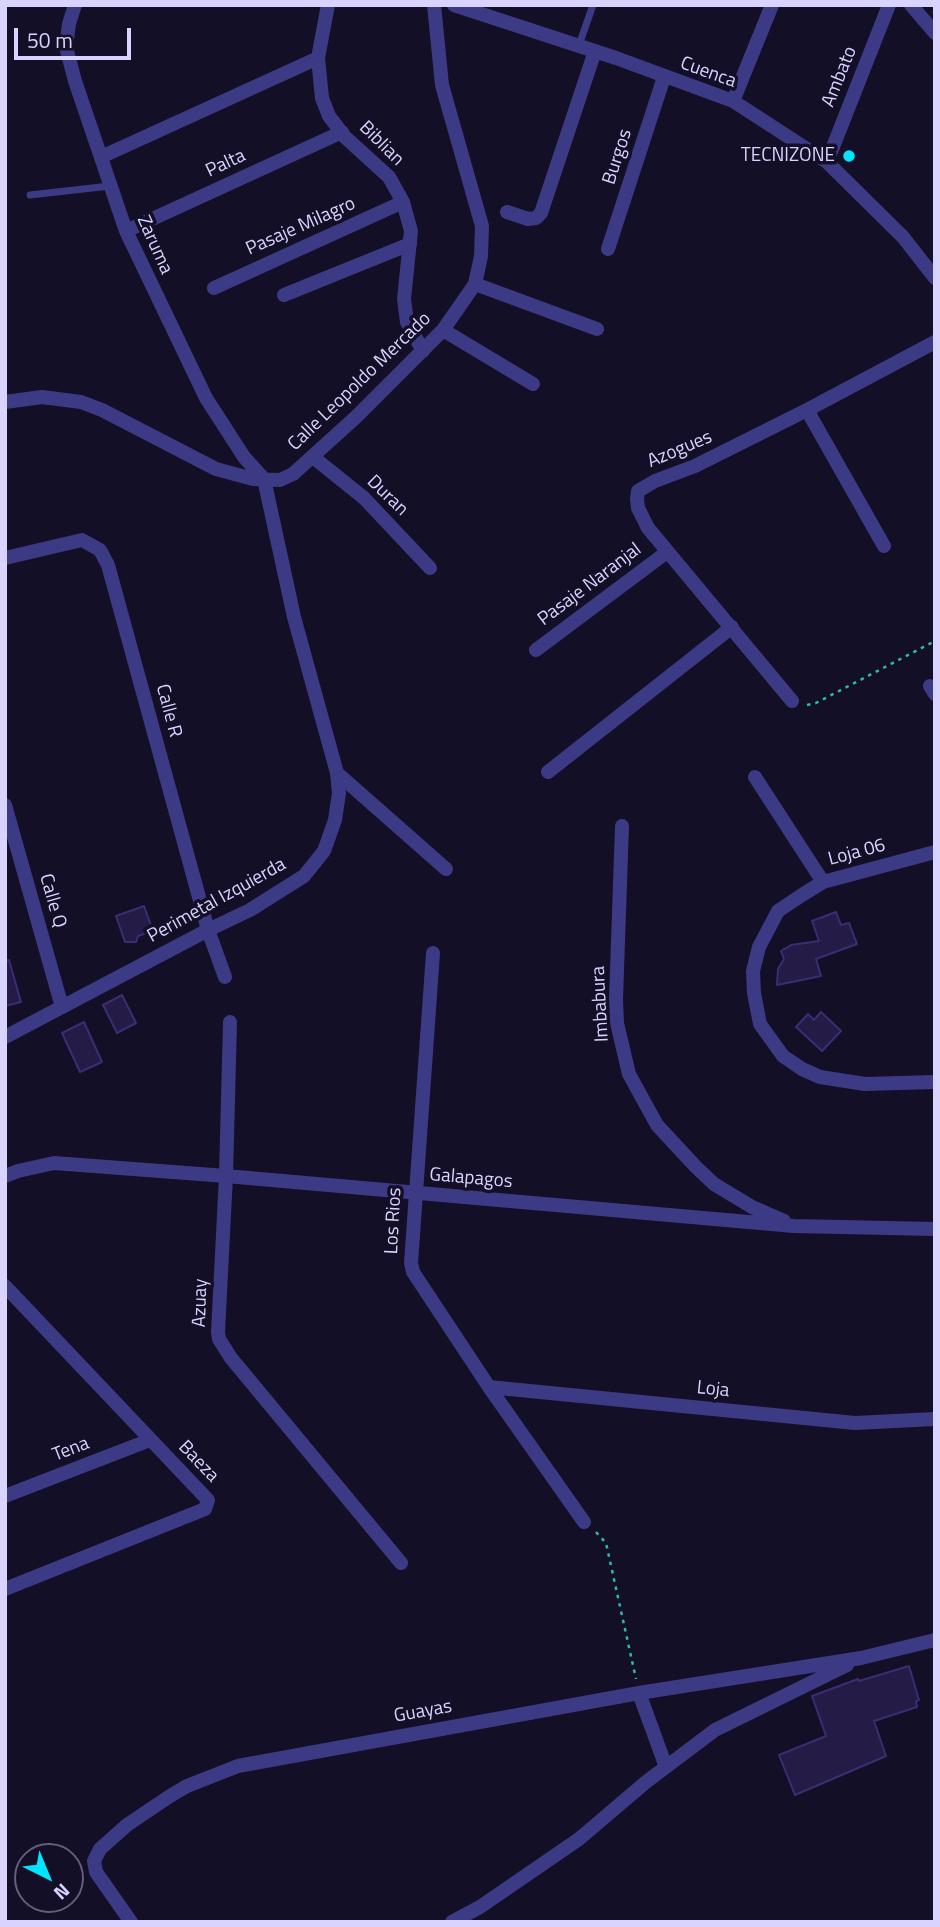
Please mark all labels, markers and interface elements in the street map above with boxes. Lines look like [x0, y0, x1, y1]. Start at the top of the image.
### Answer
scale bar [18, 14, 135, 58]
text: 50 m [27, 24, 73, 56]
street label: Ambato [818, 43, 862, 111]
street label: Cuenca [677, 52, 739, 94]
street label: Biblian [354, 117, 408, 171]
street label: Burgos [598, 126, 638, 188]
street label: Palta [202, 145, 250, 183]
place label: TECNIZONE [741, 145, 835, 167]
marker: TECNIZONE [841, 148, 857, 164]
street label: Pasaje Milagro [243, 193, 359, 261]
street label: Zaruma [131, 212, 177, 278]
street label: Calle Leopoldo Mercado [284, 308, 436, 456]
street label: Azogues [644, 426, 716, 474]
street label: Duran [362, 471, 412, 521]
street label: Pasaje Naranjal [534, 539, 646, 631]
street label: Calle R [150, 682, 186, 740]
street label: Loja 06 [826, 834, 888, 872]
street label: Perimetal Izquierda [144, 854, 290, 948]
street label: Calle Q [33, 871, 71, 931]
street label: Imbabura [588, 965, 614, 1043]
street label: Galapagos [429, 1164, 513, 1194]
street label: Los Rios [381, 1187, 407, 1255]
street label: Azuay [189, 1278, 213, 1328]
street label: Loja [696, 1377, 730, 1403]
street label: Tena [49, 1433, 93, 1467]
street label: Baeza [173, 1436, 223, 1488]
street label: Guayas [392, 1696, 454, 1728]
north arrow [14, 1843, 84, 1913]
text: N [48, 1877, 77, 1907]

